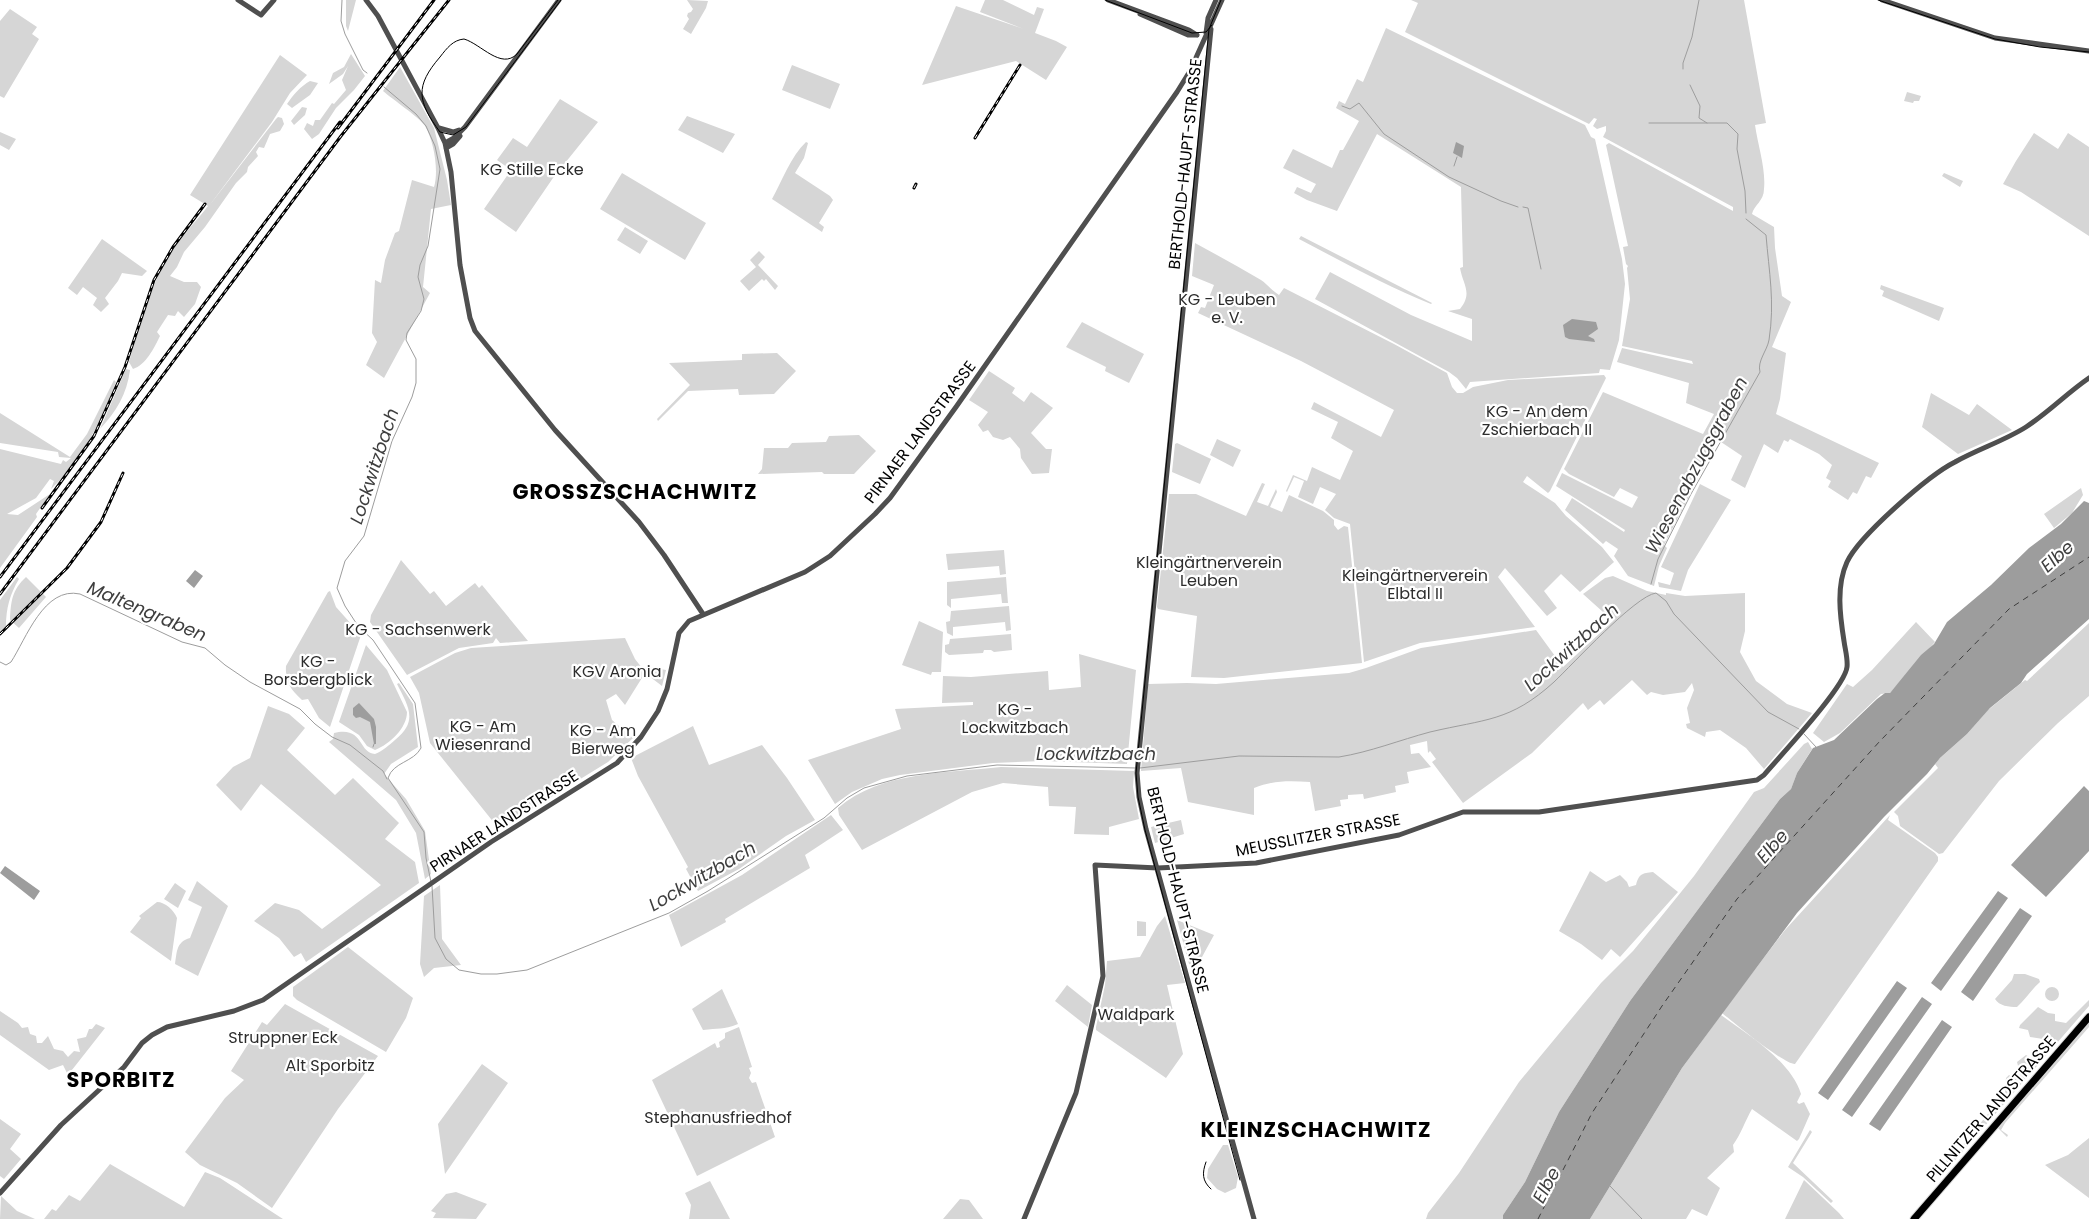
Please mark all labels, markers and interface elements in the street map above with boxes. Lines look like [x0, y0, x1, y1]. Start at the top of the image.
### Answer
street label: BERTHOLD-HAUPT-STRASSE [1162, 57, 1208, 271]
park label: KG Stille Ecke [480, 158, 584, 181]
park label: KG - Leuben e. V. [1178, 288, 1276, 329]
street label: PIRNAER LANDSTRASSE [859, 356, 981, 508]
water label: Wiesenabzugsgraben [1639, 372, 1753, 558]
park label: KG - An dem Zschierbach II [1482, 400, 1592, 441]
water label: Lockwitzbach [344, 405, 404, 527]
district label: GROSSZSCHACHWITZ [513, 477, 757, 506]
water label: Elbe [2035, 534, 2079, 578]
park label: Kleingärtnerverein Leuben [1136, 551, 1282, 592]
park label: Kleingärtnerverein Elbtal II [1342, 564, 1488, 605]
water label: Maltengraben [84, 575, 210, 647]
water label: Lockwitzbach [1518, 597, 1624, 697]
park label: KG - Sachsenwerk [345, 618, 491, 641]
park label: KG - Borsbergblick [264, 650, 373, 691]
park label: KGV Aronia [572, 660, 662, 683]
park label: KG - Lockwitzbach [962, 698, 1068, 739]
park label: KG - Am Wiesenrand [435, 715, 531, 756]
park label: KG - Am Bierweg [570, 719, 636, 760]
water label: Lockwitzbach [1036, 741, 1156, 766]
street label: PIRNAER LANDSTRASSE [425, 764, 583, 878]
street label: BERTHOLD-HAUPT-STRASSE [1141, 784, 1215, 996]
street label: MEUSSLITZER STRASSE [1234, 808, 1402, 862]
water label: Elbe [1750, 824, 1794, 868]
water label: Lockwitzbach [644, 835, 760, 917]
park label: Waldpark [1097, 1003, 1175, 1026]
park label: Struppner Eck [228, 1026, 339, 1049]
street label: PILLNITZER LANDSTRASSE [1921, 1031, 2061, 1187]
park label: Alt Sporbitz [285, 1054, 375, 1077]
district label: SPORBITZ [66, 1065, 176, 1094]
park label: Stephanusfriedhof [644, 1106, 792, 1129]
district label: KLEINZSCHACHWITZ [1201, 1115, 1431, 1144]
water label: Elbe [1526, 1163, 1566, 1207]

